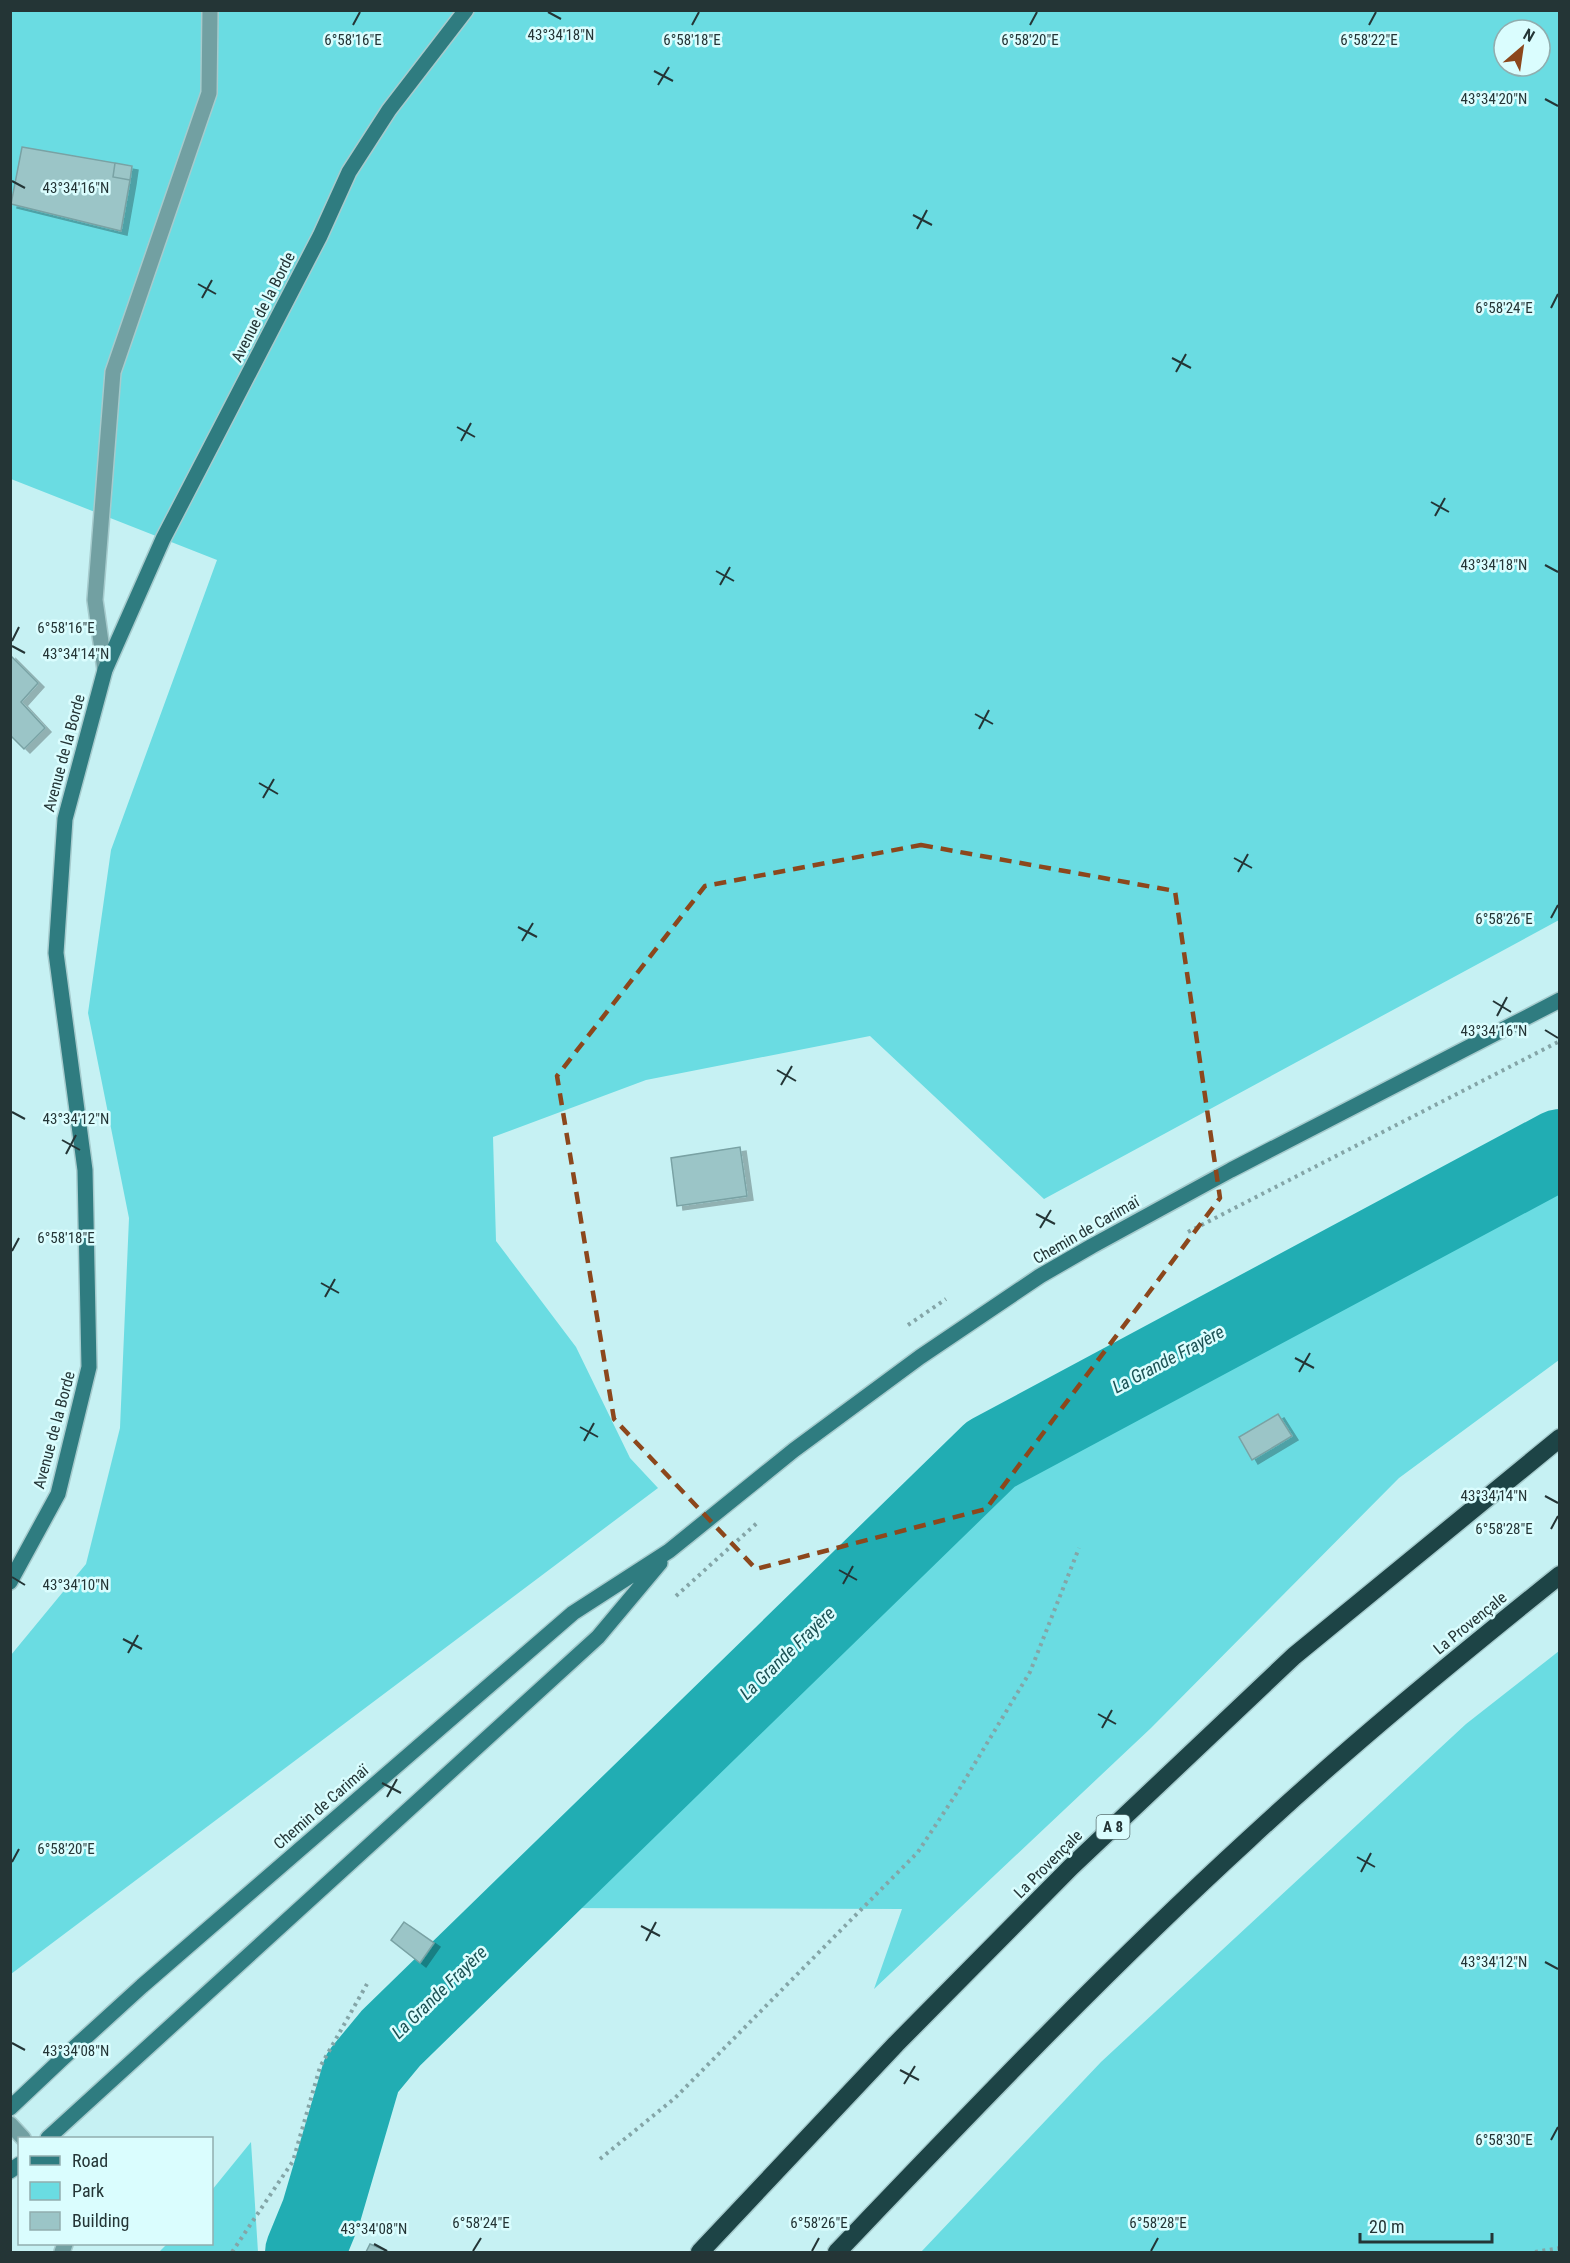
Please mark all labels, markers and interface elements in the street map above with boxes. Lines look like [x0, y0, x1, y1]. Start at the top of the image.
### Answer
north arrow [1492, 18, 1552, 78]
text: N [1520, 25, 1538, 46]
text: 43°34'18"N [528, 26, 594, 44]
text: 6°58'16"E [324, 31, 382, 49]
text: 6°58'18"E [663, 31, 721, 49]
text: 6°58'20"E [1001, 31, 1059, 49]
text: 6°58'22"E [1340, 31, 1398, 49]
text: 43°34'20"N [1461, 90, 1527, 108]
text: 43°34'16"N [43, 179, 109, 197]
street label: Avenue de la Borde [227, 249, 299, 365]
text: 6°58'24"E [1475, 299, 1533, 317]
text: 43°34'18"N [1461, 556, 1527, 574]
text: 6°58'16"E [37, 619, 95, 637]
text: 43°34'14"N [43, 645, 109, 663]
street label: Avenue de la Borde [39, 692, 89, 814]
text: 6°58'26"E [1475, 910, 1533, 928]
text: 43°34'16"N [1461, 1022, 1527, 1040]
text: 43°34'12"N [43, 1110, 109, 1128]
street label: Chemin de Carimaï [1030, 1191, 1143, 1268]
text: 6°58'18"E [37, 1229, 95, 1247]
water label: La Grande Frayère [1108, 1321, 1228, 1397]
street label: Avenue de la Borde [29, 1369, 79, 1491]
text: 43°34'14"N [1461, 1487, 1527, 1505]
text: 6°58'28"E [1475, 1520, 1533, 1538]
text: 43°34'10"N [43, 1576, 109, 1594]
street label: La Provençale [1430, 1588, 1510, 1658]
water label: La Grande Frayère [735, 1602, 839, 1704]
street label: Chemin de Carimaï [270, 1760, 373, 1853]
road number: A 8 [1096, 1815, 1130, 1839]
street label: La Provençale [1010, 1826, 1086, 1902]
text: 6°58'20"E [37, 1840, 95, 1858]
water label: La Grande Frayère [387, 1941, 491, 2043]
text: 43°34'12"N [1461, 1953, 1527, 1971]
text: 43°34'08"N [43, 2042, 109, 2060]
text: 6°58'30"E [1475, 2131, 1533, 2149]
legend [18, 2137, 213, 2245]
text: Road [72, 2150, 108, 2171]
text: Park [72, 2180, 104, 2201]
scale bar [1360, 2206, 1492, 2244]
text: Building [72, 2210, 129, 2231]
text: 6°58'24"E [452, 2214, 510, 2232]
text: 6°58'26"E [790, 2214, 848, 2232]
text: 6°58'28"E [1129, 2214, 1187, 2232]
text: 20 m [1369, 2216, 1404, 2237]
text: 43°34'08"N [341, 2220, 407, 2238]

